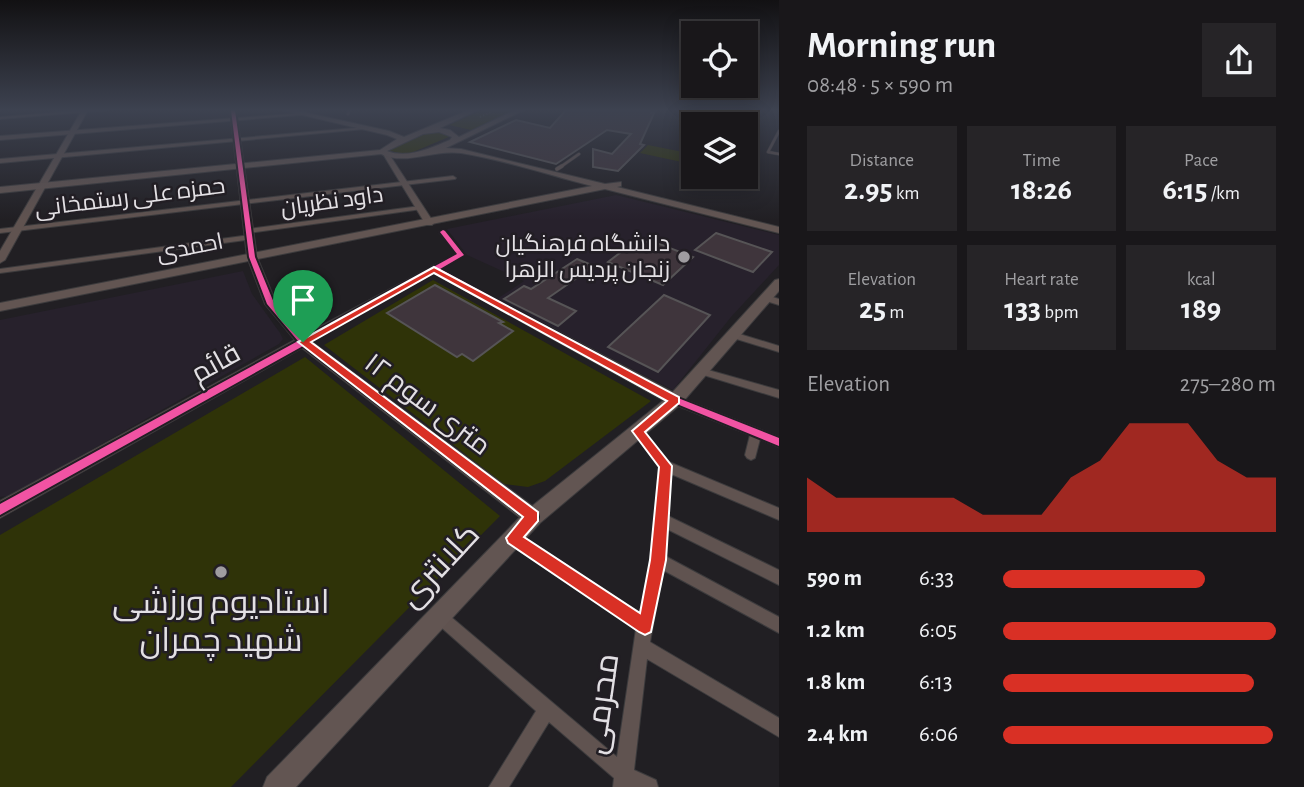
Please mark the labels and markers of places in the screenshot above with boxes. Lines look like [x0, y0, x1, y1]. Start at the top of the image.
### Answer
place label: دانشگاه فرهنگیان زنجان پردیس الزهرا [495, 232, 670, 284]
marker: دانشگاه فرهنگیان زنجان پردیس الزهرا [676, 249, 692, 265]
pin [273, 270, 333, 342]
marker: استادیوم ورزشی شهید چمران [213, 564, 229, 580]
place label: استادیوم ورزشی شهید چمران [112, 586, 330, 661]

